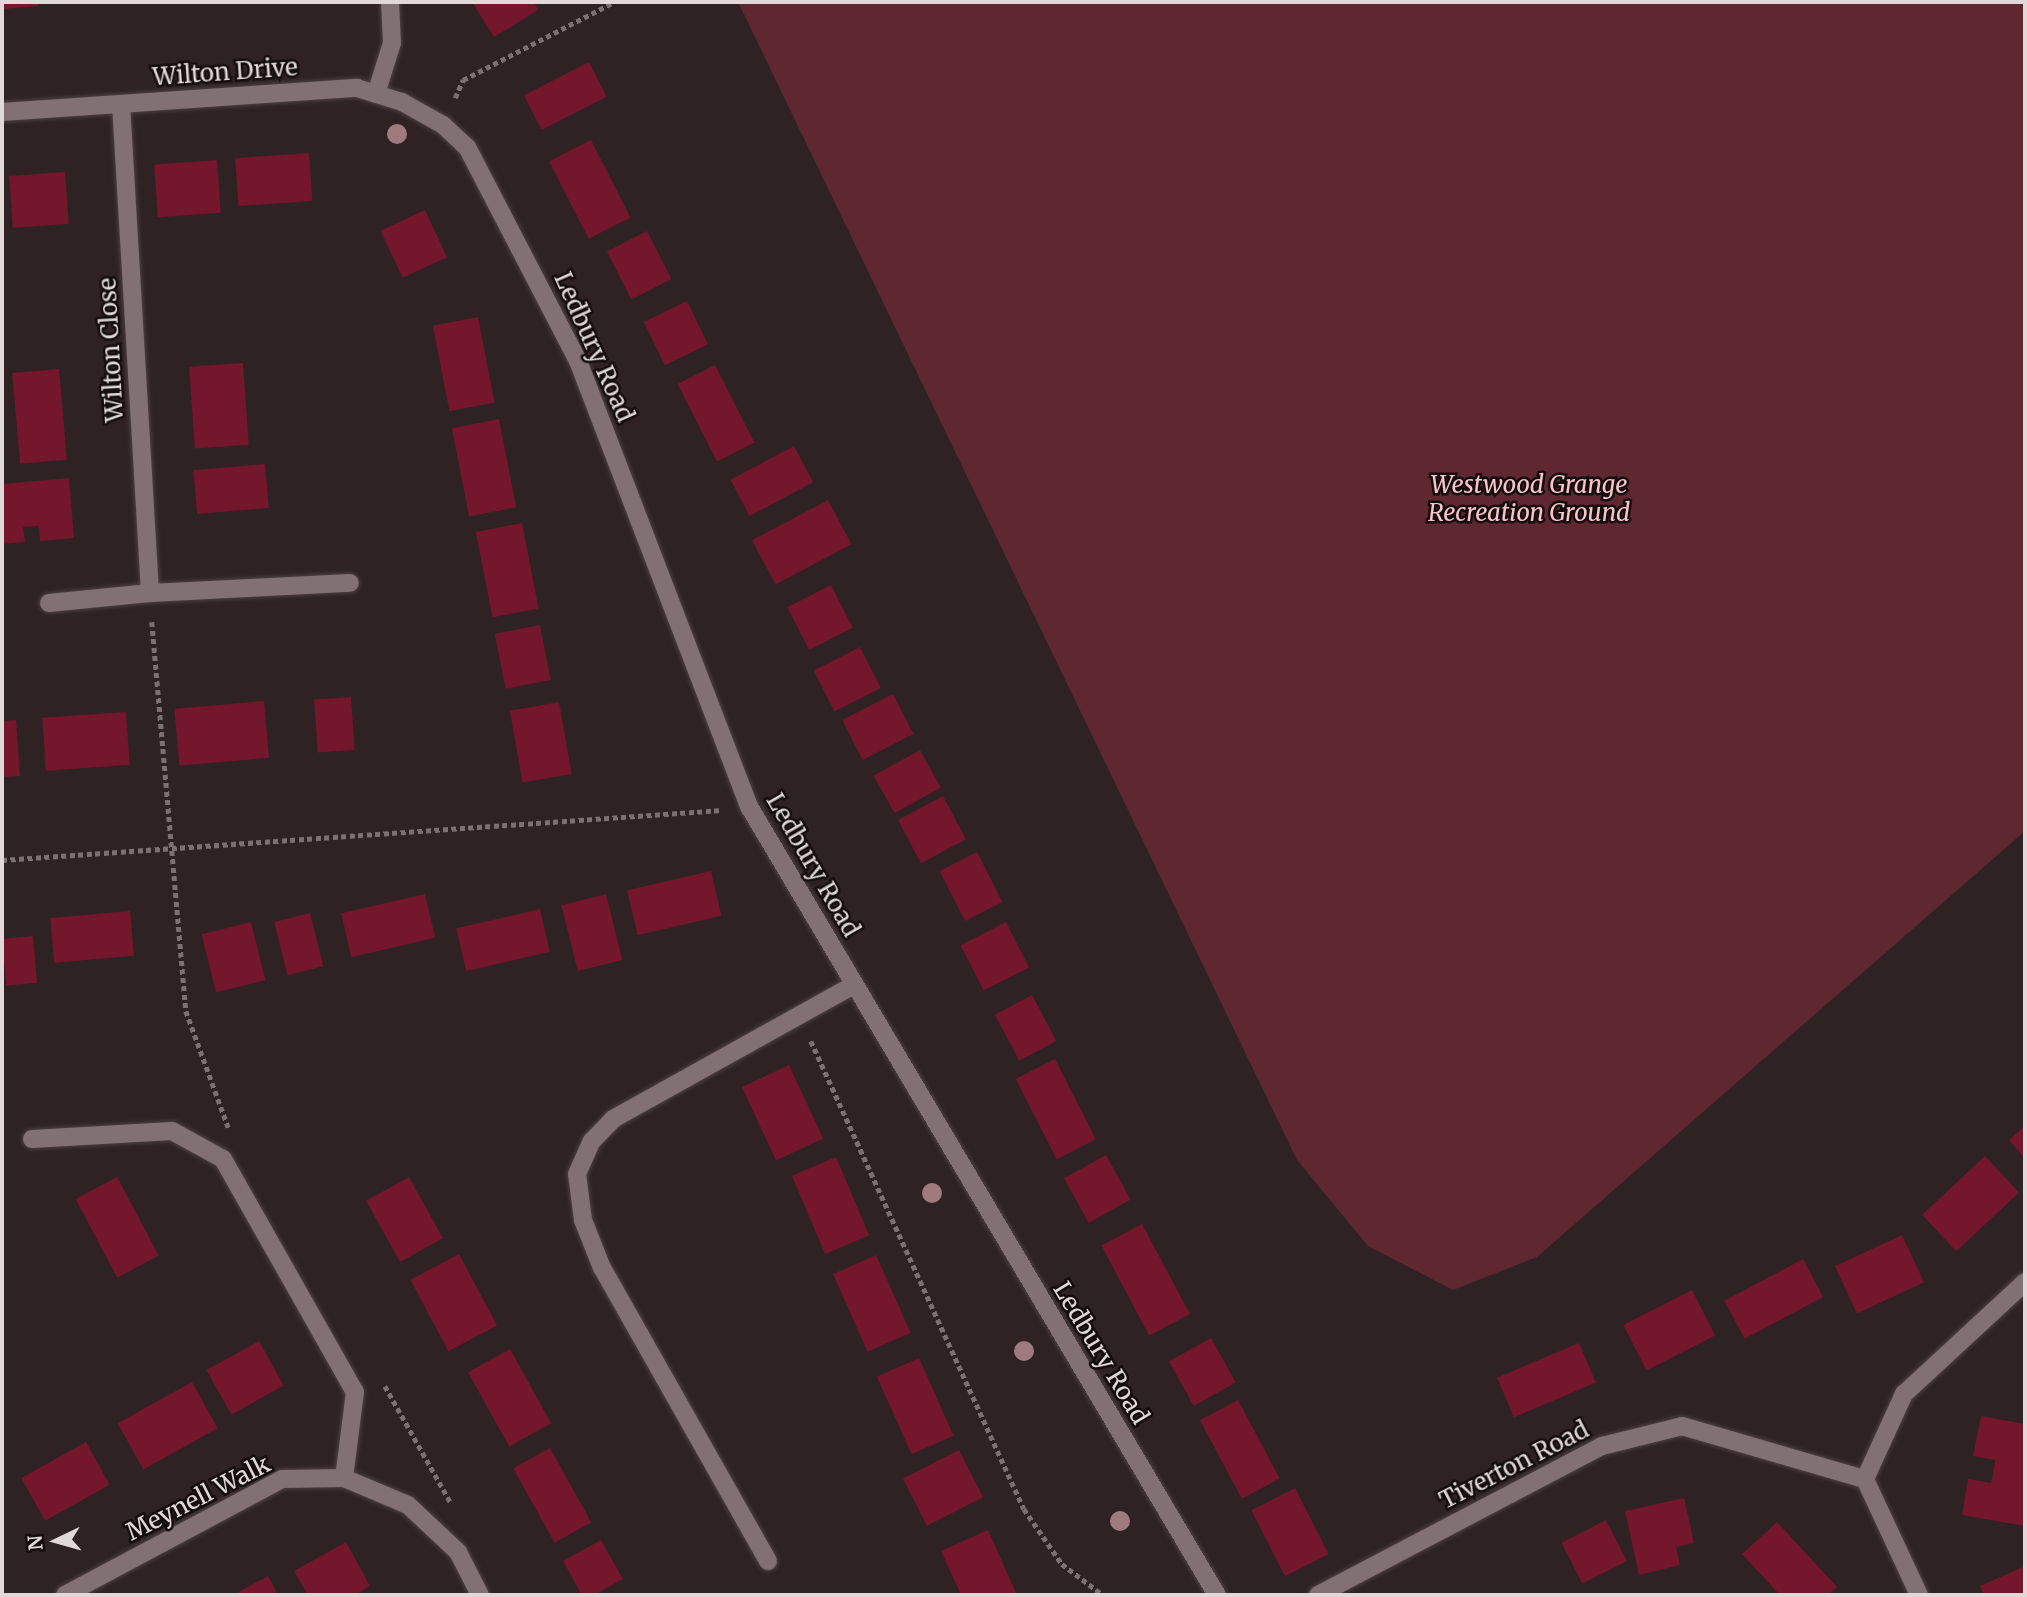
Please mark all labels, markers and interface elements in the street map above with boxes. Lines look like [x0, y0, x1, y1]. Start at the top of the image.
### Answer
street label: Wilton Drive [151, 53, 299, 91]
street label: Ledbury Road [548, 268, 640, 426]
street label: Wilton Close [93, 277, 129, 423]
park label: Westwood Grange Recreation Ground [1428, 471, 1630, 527]
street label: Ledbury Road [760, 788, 866, 942]
street label: Ledbury Road [1047, 1277, 1155, 1429]
street label: Tiverton Road [1435, 1415, 1593, 1515]
street label: Meynell Walk [121, 1449, 275, 1547]
north arrow [21, 1506, 91, 1576]
text: N [22, 1534, 48, 1551]

